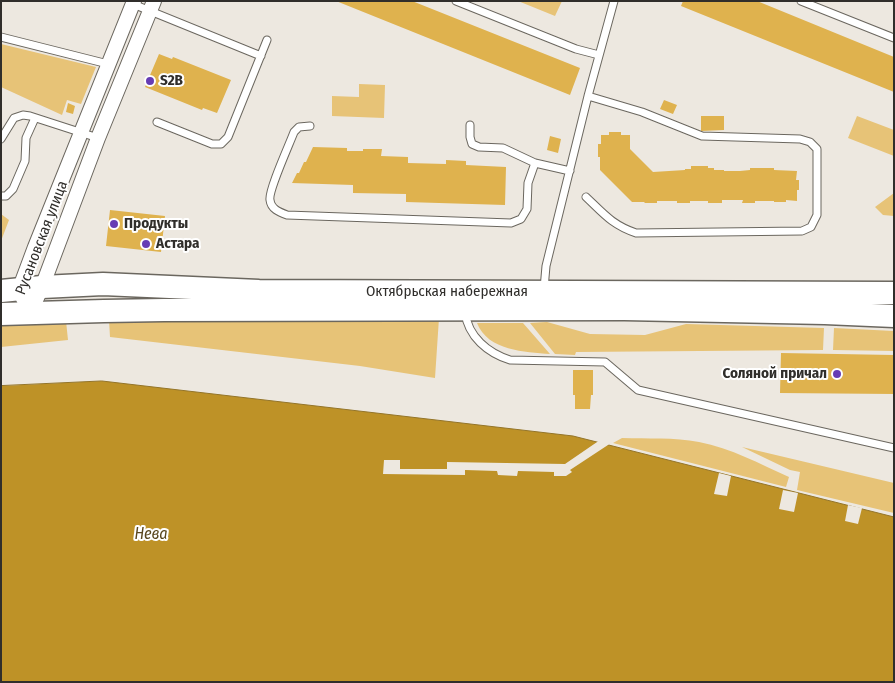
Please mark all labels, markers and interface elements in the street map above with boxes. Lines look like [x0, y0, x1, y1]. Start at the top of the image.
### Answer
place label: S2B [160, 72, 183, 90]
marker: S2B [144, 75, 156, 87]
street label: Русановская улица [12, 179, 72, 297]
place label: Продукты [124, 215, 188, 233]
marker: Продукты [108, 218, 120, 230]
place label: Астара [156, 235, 200, 253]
marker: Астара [140, 238, 152, 250]
street label: Октябрьская набережная [366, 283, 528, 301]
place label: Соляной причал [722, 365, 827, 383]
marker: Соляной причал [831, 368, 843, 380]
water label: Нева [134, 525, 168, 545]

